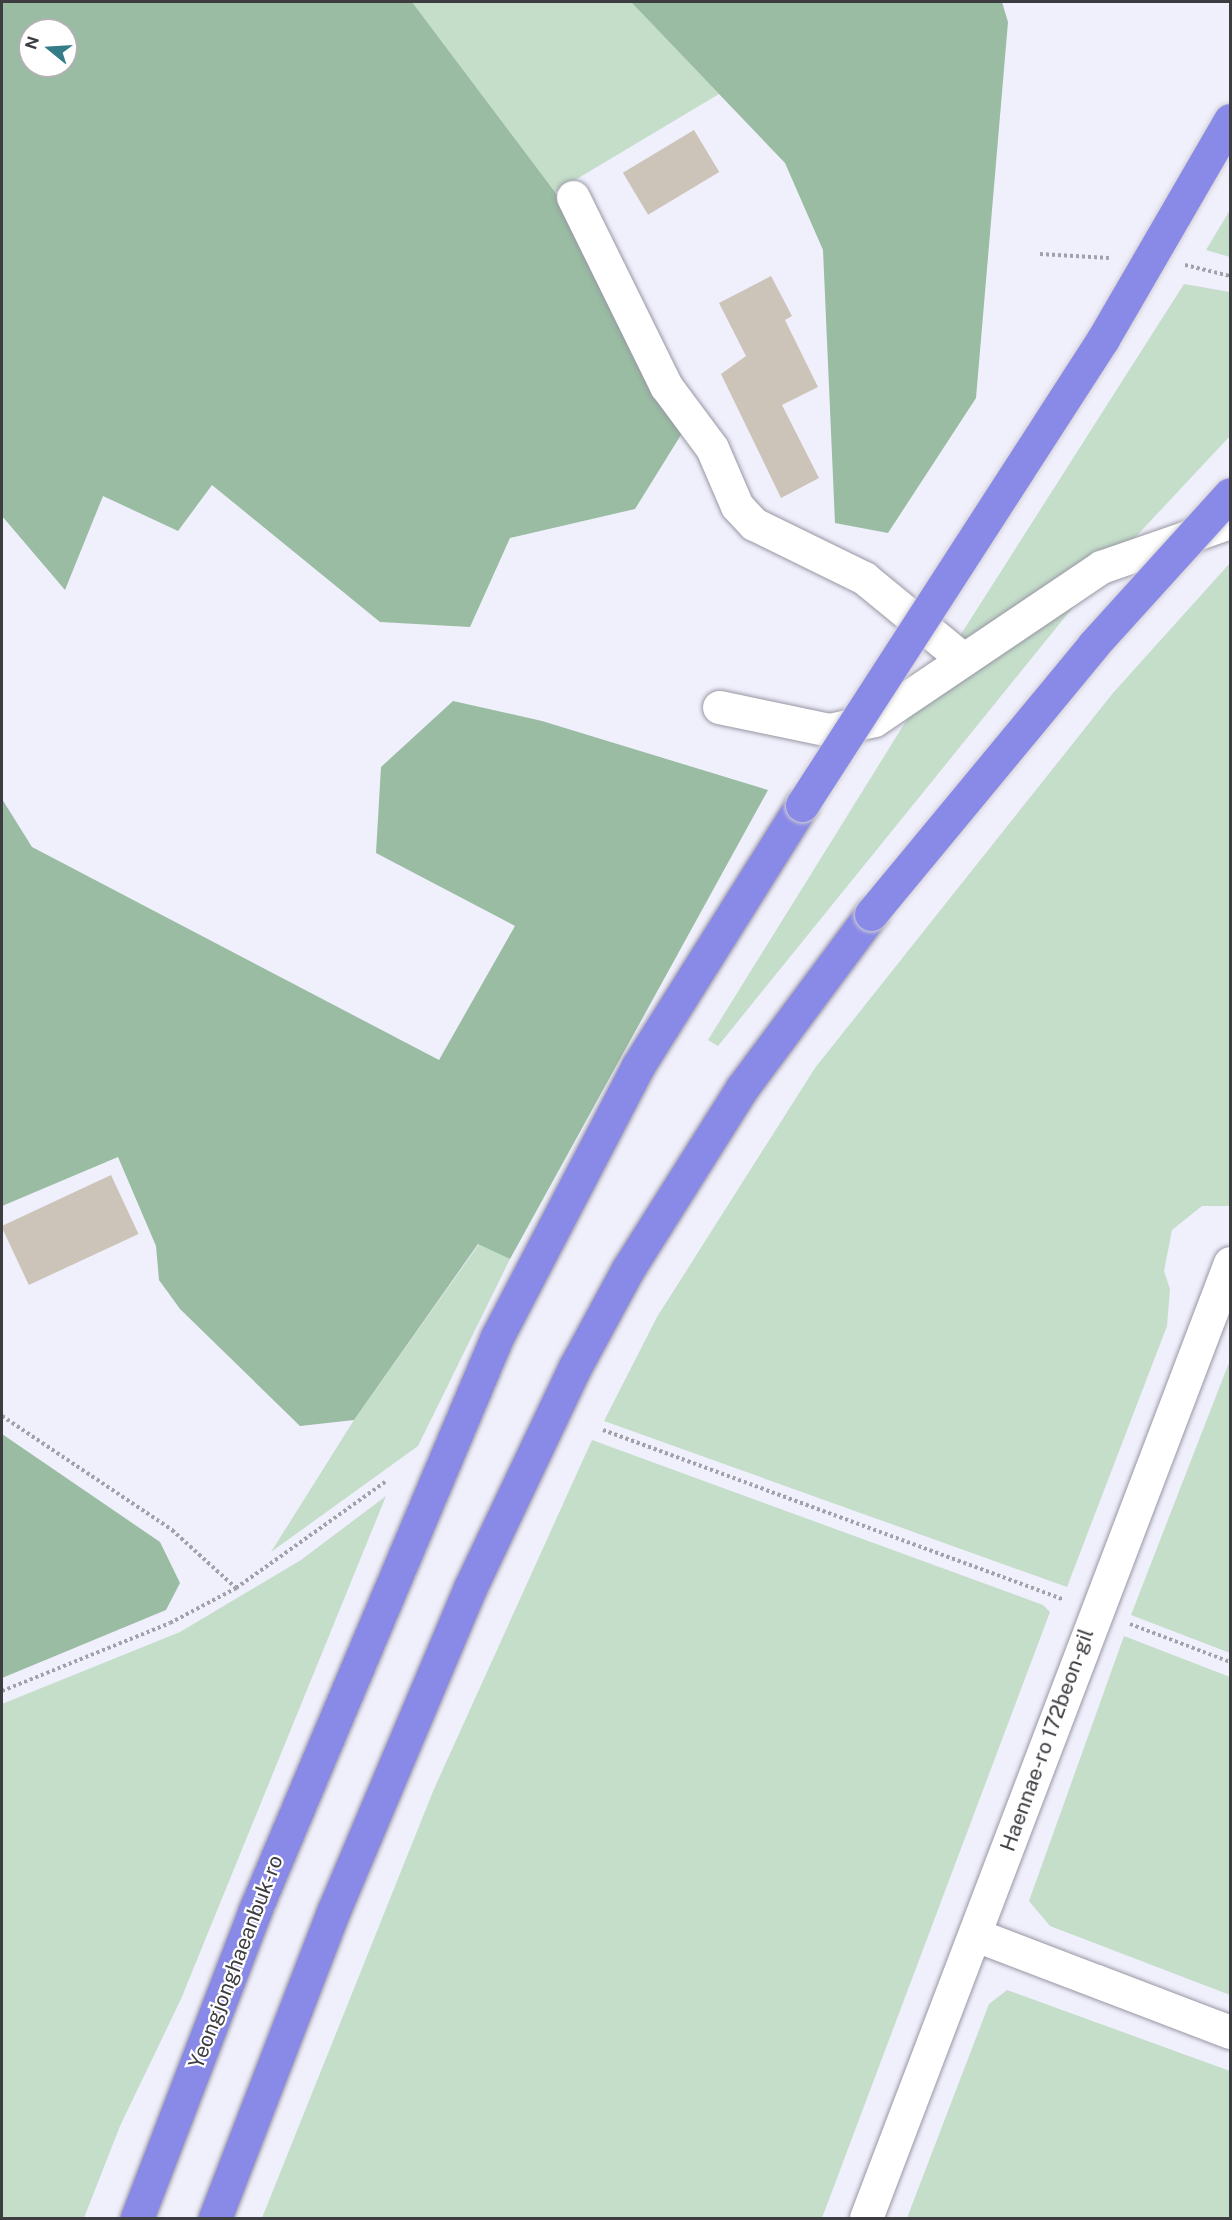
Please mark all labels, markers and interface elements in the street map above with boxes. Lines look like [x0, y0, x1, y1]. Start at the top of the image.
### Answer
north arrow [18, 18, 78, 78]
text: N [21, 34, 43, 52]
street label: Haennae-ro 172beon-gil [995, 1625, 1099, 1855]
street label: Yeongjonghaeanbuk-ro [184, 1852, 288, 2072]

